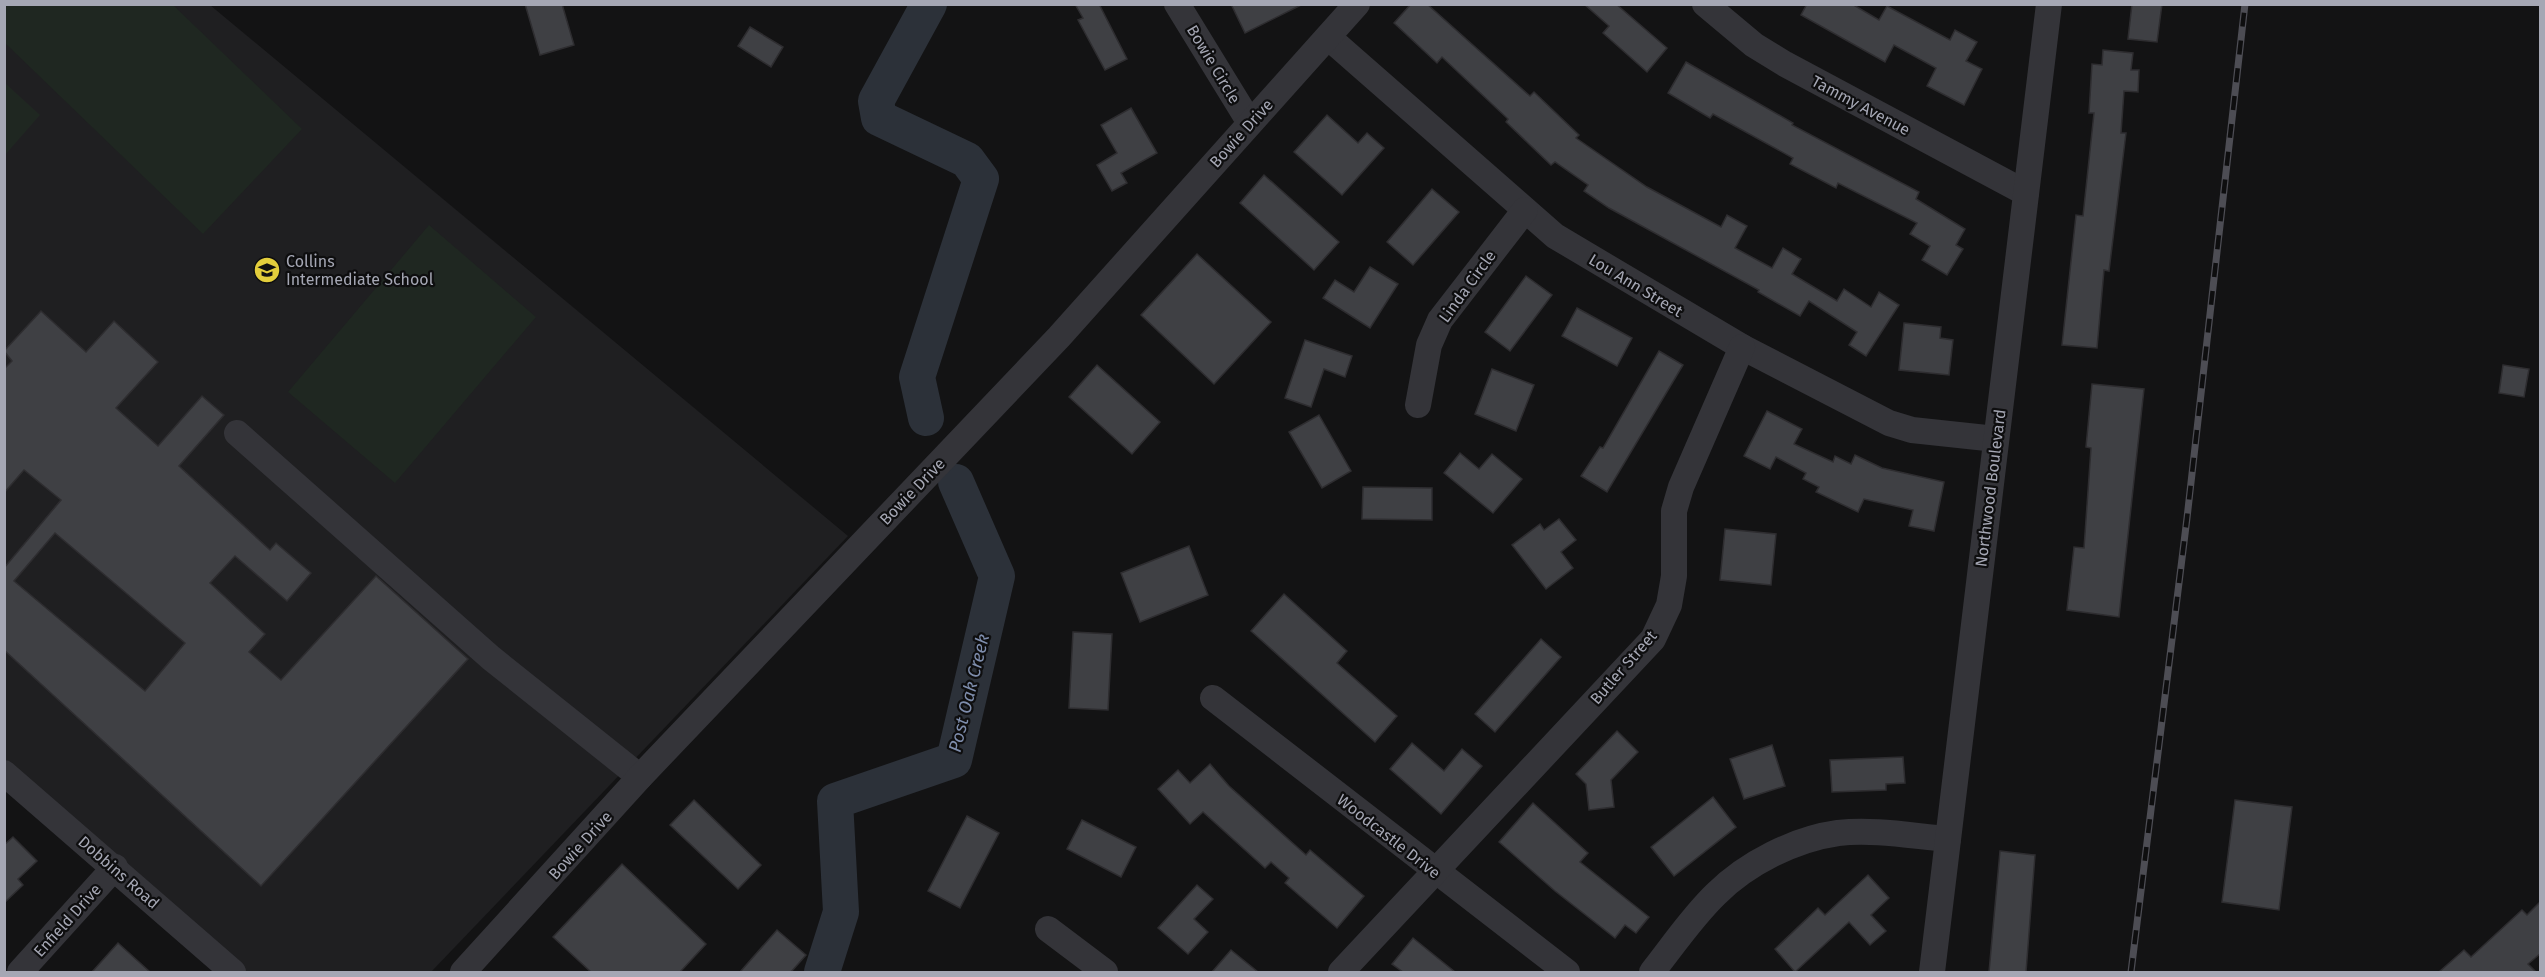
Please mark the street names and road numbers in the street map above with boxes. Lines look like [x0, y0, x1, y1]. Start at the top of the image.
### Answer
street label: Bowie Circle [1183, 22, 1244, 107]
street label: Tammy Avenue [1808, 72, 1913, 139]
street label: Bowie Drive [1206, 95, 1277, 171]
street label: Linda Circle [1435, 247, 1500, 326]
street label: Lou Ann Street [1585, 250, 1686, 321]
street label: Northwood Boulevard [1971, 408, 2010, 568]
street label: Bowie Drive [876, 454, 949, 529]
street label: Butler Street [1586, 626, 1661, 708]
street label: Woodcastle Drive [1333, 790, 1444, 883]
street label: Bowie Drive [545, 807, 616, 883]
street label: Dobbins Road [74, 832, 163, 913]
street label: Enfield Drive [30, 880, 105, 961]

